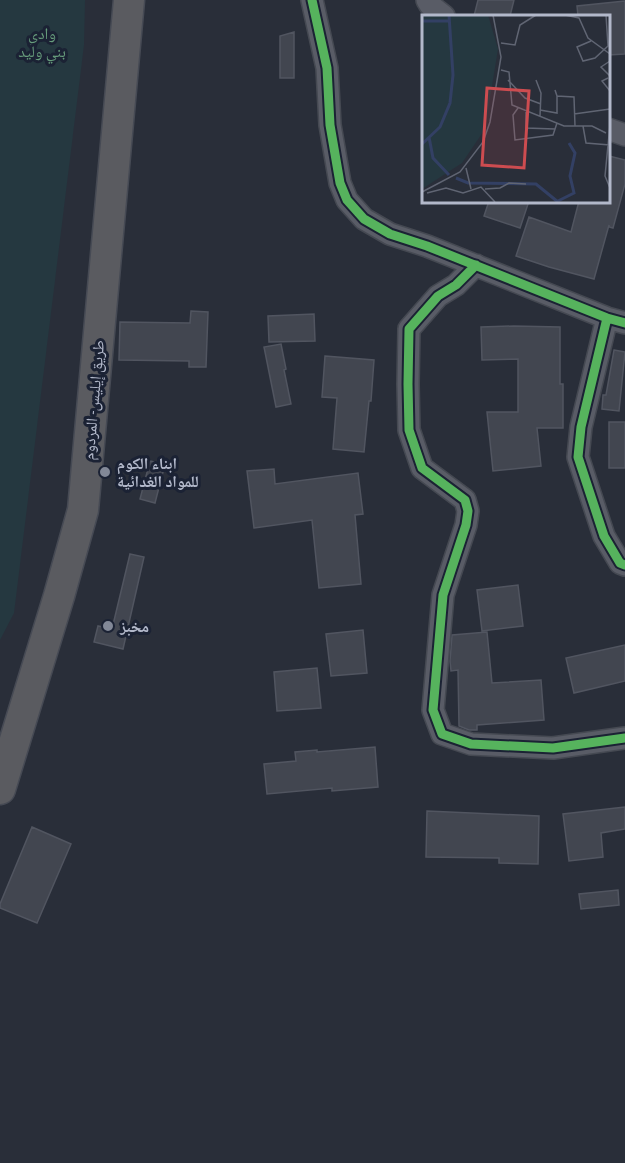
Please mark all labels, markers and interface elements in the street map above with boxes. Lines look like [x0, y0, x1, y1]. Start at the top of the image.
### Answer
inset map [422, 15, 610, 202]
park label: وادي بني وليد [18, 23, 66, 64]
street label: طريق إيليس- المردوم [78, 339, 109, 461]
place label: ابناء الكوم للمواد الغدائية [117, 453, 199, 491]
marker: ابناء الكوم للمواد الغدائية [98, 465, 112, 479]
place label: مخبز [119, 616, 149, 636]
marker: مخبز [101, 619, 115, 633]

